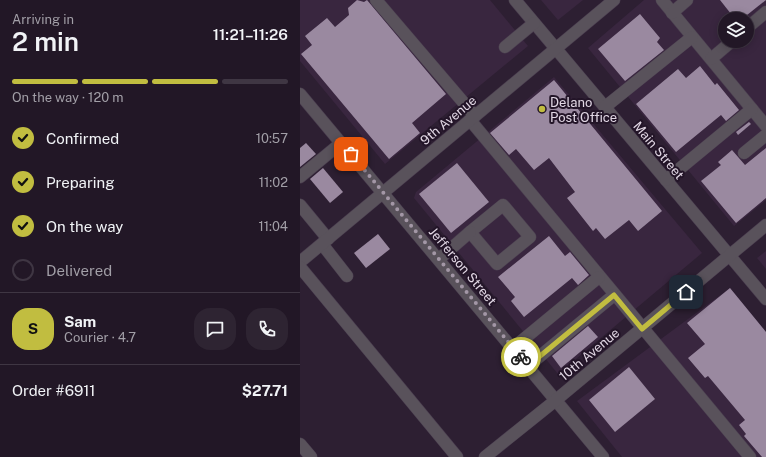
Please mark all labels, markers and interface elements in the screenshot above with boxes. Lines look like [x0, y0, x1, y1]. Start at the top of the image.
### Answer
text: Arriving in [12, 12, 74, 27]
map controls [718, 12, 754, 48]
button: layers [718, 12, 754, 48]
text: 2 min [12, 26, 79, 57]
text: 11:21–11:26 [213, 26, 288, 43]
text: On the way · 120 m [12, 90, 124, 105]
street label: 9th Avenue [417, 93, 479, 148]
place label: Delano Post Office [550, 95, 617, 125]
marker: Delano Post Office [537, 104, 547, 114]
street label: Main Street [630, 118, 687, 182]
icon: check [12, 127, 34, 149]
text: Confirmed [46, 130, 119, 147]
text: 10:57 [256, 131, 288, 146]
pin [334, 137, 368, 171]
icon: bag [340, 143, 362, 165]
icon: check [12, 171, 34, 193]
text: Preparing [46, 174, 115, 191]
text: 11:02 [259, 175, 288, 190]
icon: check [12, 215, 34, 237]
text: On the way [46, 218, 123, 235]
text: 11:04 [258, 219, 288, 234]
street label: Jefferson Street [426, 224, 500, 308]
text: Delivered [46, 262, 112, 279]
pin [669, 275, 703, 309]
icon: home [675, 281, 697, 303]
button: chat [194, 308, 236, 350]
button: phone [246, 308, 288, 350]
text: Sam [64, 313, 96, 330]
text: S [28, 320, 38, 337]
street label: 10th Avenue [556, 325, 622, 384]
text: Courier · 4.7 [64, 330, 136, 345]
courier [501, 337, 541, 377]
icon: bike [510, 346, 532, 368]
text: Order #6911 [12, 382, 95, 399]
text: $27.71 [242, 382, 288, 399]

